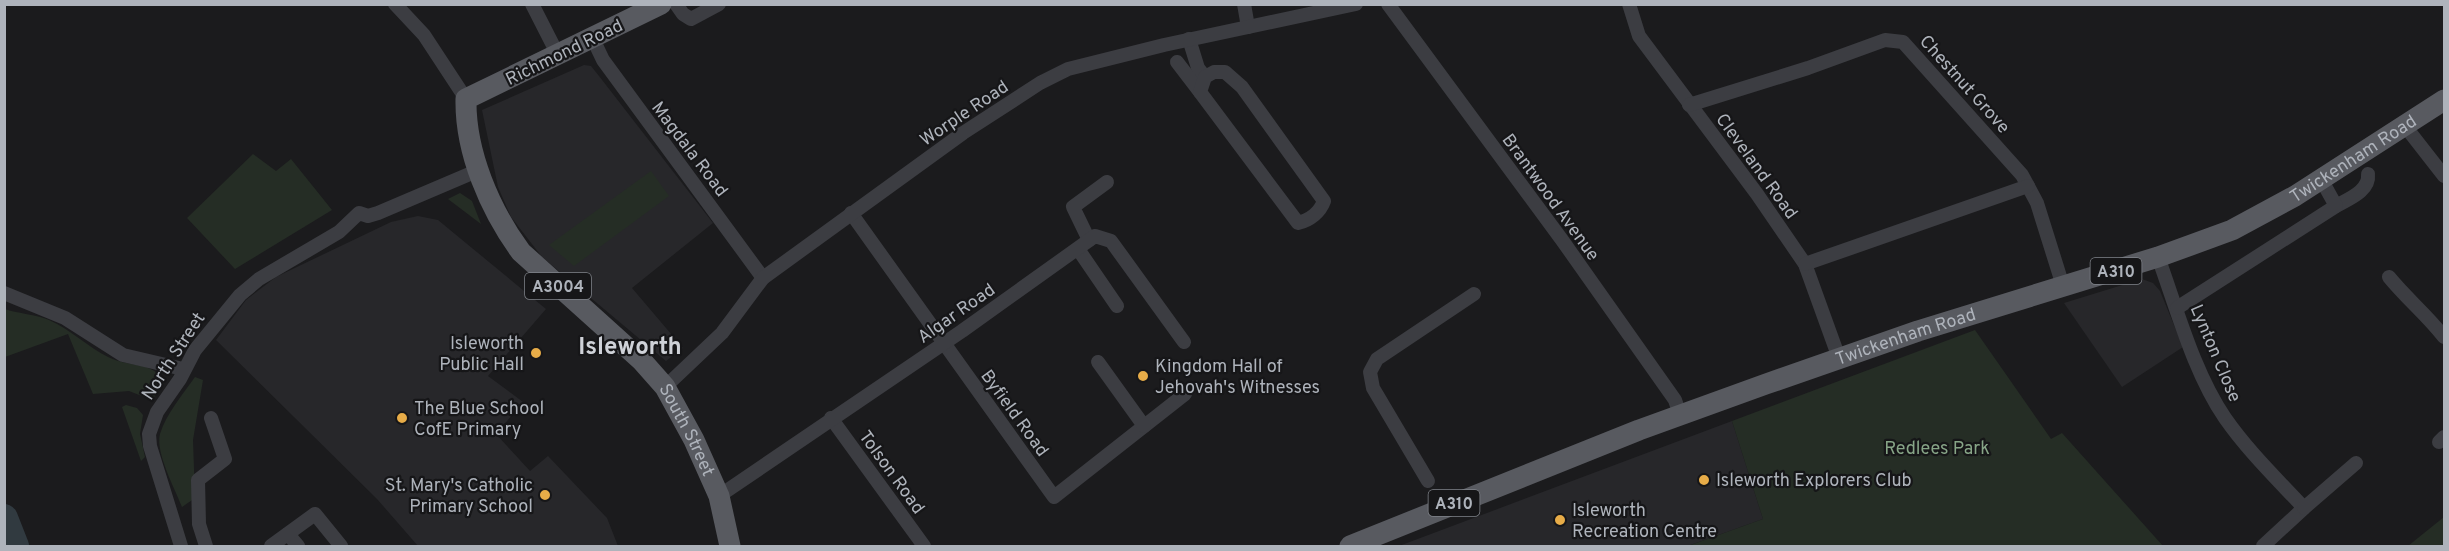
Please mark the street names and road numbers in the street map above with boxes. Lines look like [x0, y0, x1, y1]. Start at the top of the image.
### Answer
street label: Richmond Road [502, 15, 627, 92]
street label: Chestnut Grove [1914, 31, 2014, 139]
street label: Worple Road [916, 76, 1014, 152]
street label: Magdala Road [645, 98, 732, 202]
street label: Cleveland Road [1710, 109, 1802, 224]
street label: Twickenham Road [2286, 111, 2422, 209]
street label: Brantwood Avenue [1496, 130, 1604, 266]
road number: A310 [2090, 258, 2142, 284]
road number: A3004 [525, 273, 591, 299]
street label: Algar Road [913, 279, 1000, 349]
street label: Lynton Close [2184, 301, 2246, 406]
street label: Twickenham Road [1833, 304, 1979, 372]
street label: North Street [137, 308, 211, 405]
street label: Byfield Road [975, 366, 1053, 462]
street label: South Street [653, 380, 719, 480]
street label: Tolson Road [853, 427, 929, 519]
road number: A310 [1428, 490, 1480, 516]

